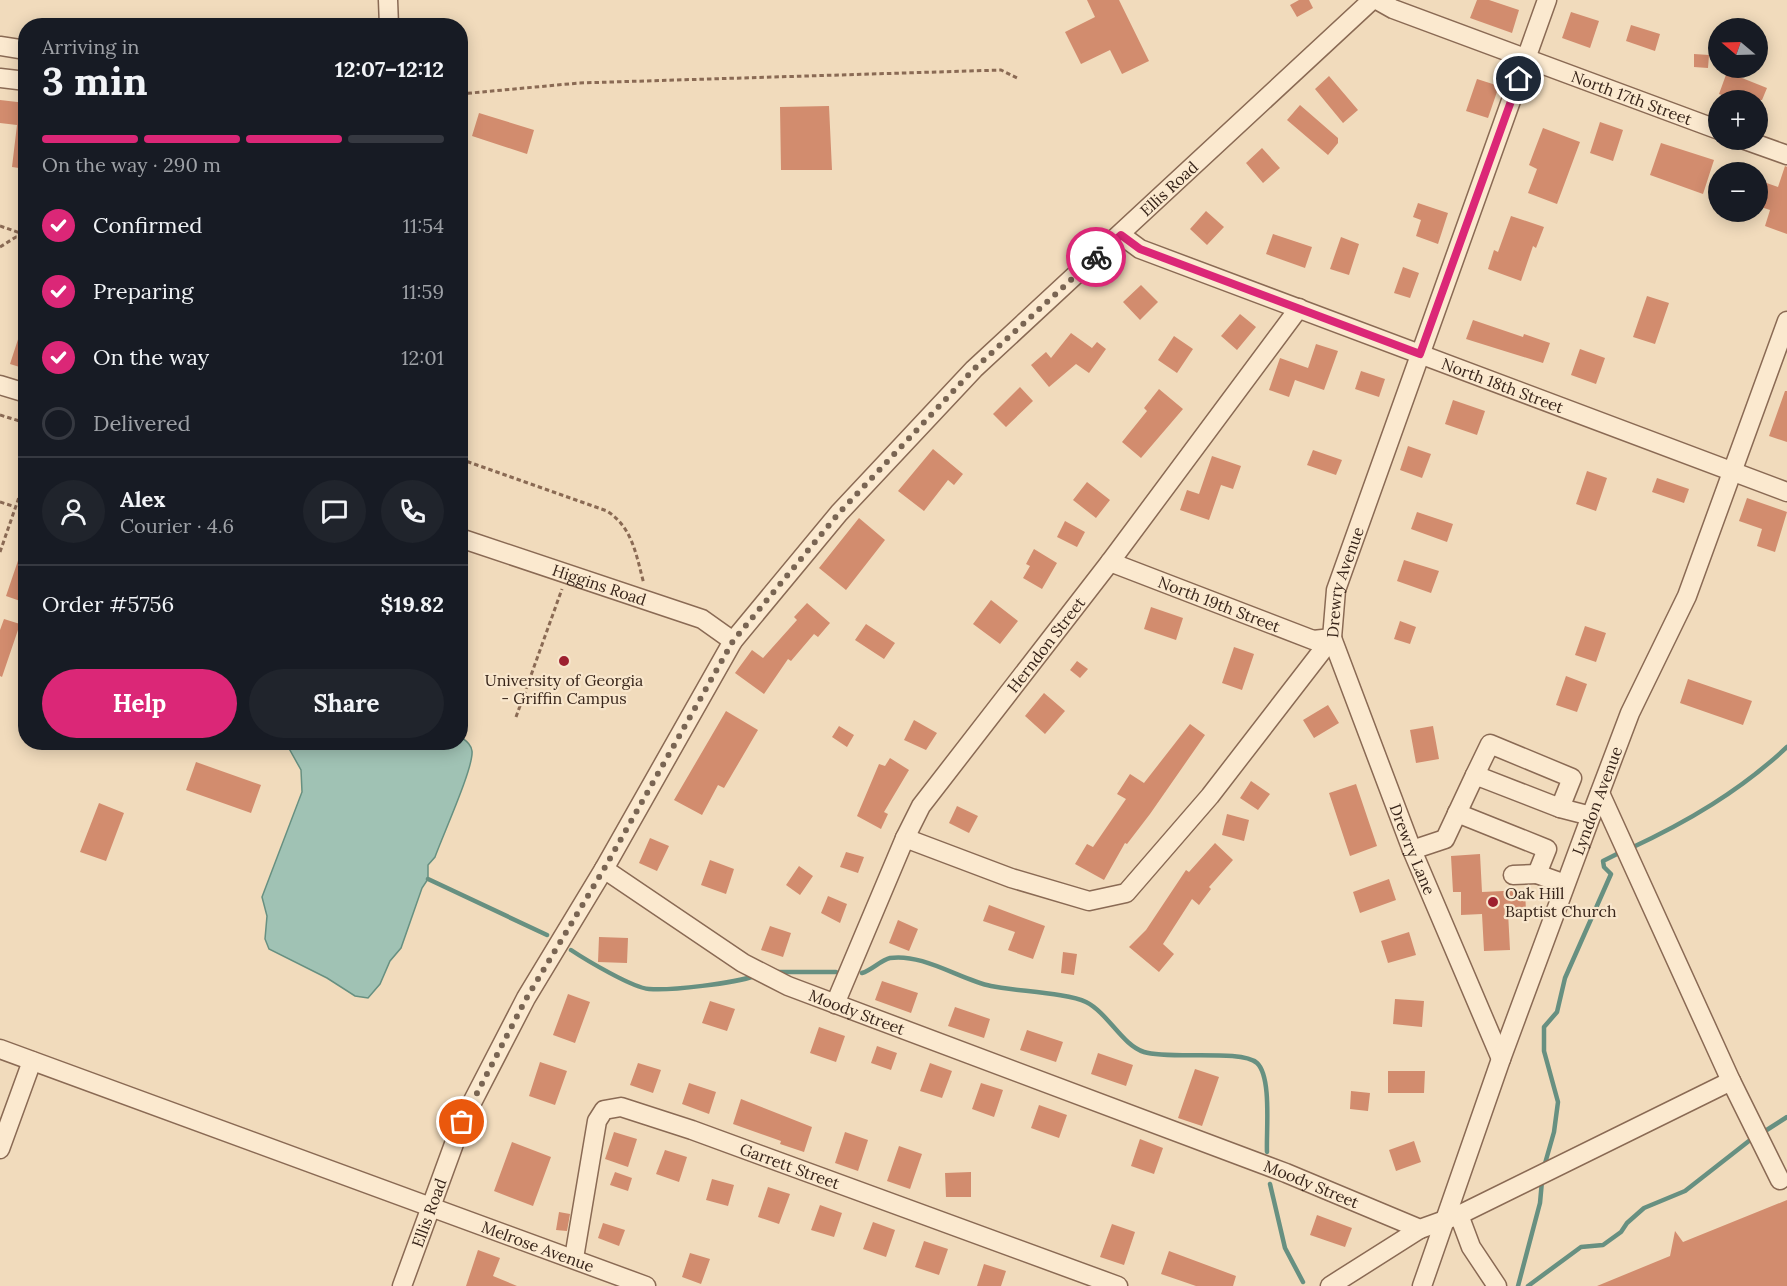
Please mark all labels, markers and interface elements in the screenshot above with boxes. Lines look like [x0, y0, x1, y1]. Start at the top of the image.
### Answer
north arrow [1708, 18, 1768, 78]
map controls [1708, 18, 1768, 222]
text: Arriving in [42, 34, 139, 59]
pin [1493, 53, 1544, 104]
text: 12:07–12:12 [335, 55, 444, 83]
text: 3 min [42, 56, 148, 106]
icon: home [1502, 62, 1535, 95]
street label: North 17th Street [1569, 66, 1696, 129]
button: + [1708, 90, 1768, 150]
text: On the way · 290 m [42, 152, 221, 177]
street label: Ellis Road [1136, 156, 1202, 220]
button: − [1708, 162, 1768, 222]
icon: check [42, 209, 75, 242]
text: Confirmed [93, 211, 202, 239]
text: 11:54 [403, 213, 444, 238]
courier [1066, 227, 1126, 287]
icon: bike [1080, 241, 1113, 274]
icon: check [42, 275, 75, 308]
text: Preparing [93, 277, 193, 305]
text: 11:59 [402, 279, 444, 304]
icon: check [42, 341, 75, 374]
text: On the way [93, 343, 209, 371]
text: 12:01 [401, 345, 444, 370]
street label: North 18th Street [1439, 353, 1567, 417]
text: Delivered [93, 409, 191, 437]
button: person [42, 480, 105, 543]
button: chat [303, 480, 366, 543]
button: phone [381, 480, 444, 543]
text: Alex [120, 485, 165, 513]
text: Courier · 4.6 [120, 513, 234, 538]
street label: Drewry Avenue [1322, 524, 1368, 638]
street label: Higgins Road [550, 560, 649, 610]
street label: North 19th Street [1155, 571, 1284, 637]
text: Order #5756 [42, 590, 174, 618]
text: $19.82 [380, 590, 444, 618]
street label: Herndon Street [1003, 592, 1090, 697]
marker: University of Georgia - Griffin Campus [557, 654, 571, 668]
button: Help [42, 669, 237, 738]
button: Share [249, 669, 444, 738]
place label: University of Georgia - Griffin Campus [485, 670, 643, 708]
street label: Lyndon Avenue [1568, 743, 1627, 858]
street label: Drewry Lane [1385, 801, 1440, 898]
place label: Oak Hill Baptist Church [1505, 883, 1617, 921]
marker: Oak Hill Baptist Church [1486, 895, 1500, 909]
street label: Moody Street [806, 985, 908, 1039]
pin [436, 1096, 487, 1147]
icon: bag [445, 1105, 478, 1138]
street label: Garrett Street [737, 1138, 843, 1194]
street label: Moody Street [1261, 1156, 1363, 1213]
street label: Ellis Road [407, 1175, 451, 1250]
street label: Melrose Avenue [479, 1217, 597, 1276]

